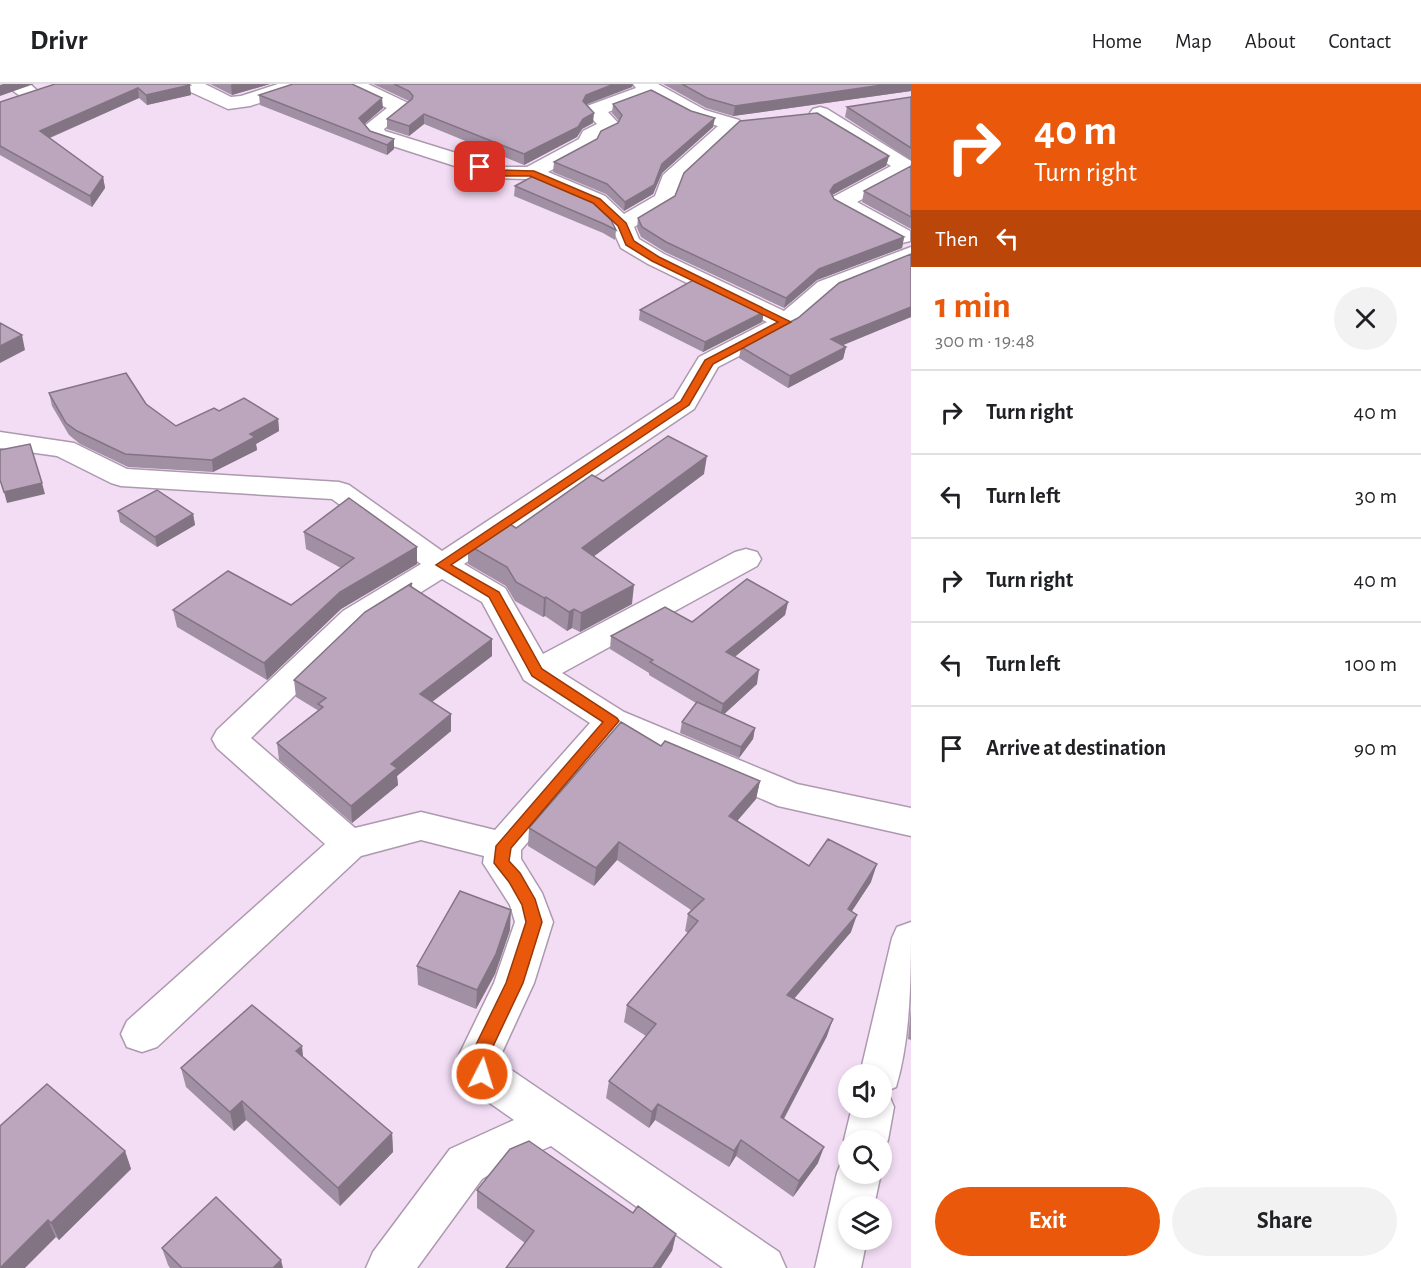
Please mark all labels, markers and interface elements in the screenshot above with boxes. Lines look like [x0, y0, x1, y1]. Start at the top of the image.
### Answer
text: Drivr [30, 27, 87, 55]
text: Home [1091, 31, 1142, 52]
text: Map [1175, 31, 1212, 52]
text: About [1245, 31, 1295, 52]
text: Contact [1328, 31, 1391, 52]
icon: right [935, 108, 1013, 186]
text: 40 m [1034, 110, 1117, 152]
pin [454, 141, 505, 192]
icon: arrive [463, 150, 496, 183]
text: Turn right [1034, 159, 1137, 186]
icon: left [991, 222, 1024, 255]
text: Then [935, 228, 979, 250]
button: close [1334, 287, 1397, 350]
text: 1 min [935, 288, 1011, 324]
text: 300 m · 19:48 [935, 331, 1035, 351]
icon: right [935, 396, 968, 429]
text: Turn right [986, 401, 1073, 423]
text: 40 m [1354, 401, 1397, 423]
icon: left [935, 480, 968, 513]
text: Turn left [986, 485, 1060, 507]
text: 30 m [1355, 485, 1397, 507]
icon: right [935, 564, 968, 597]
text: Turn right [986, 569, 1073, 591]
text: 40 m [1354, 569, 1397, 591]
icon: left [935, 648, 968, 681]
text: Turn left [986, 653, 1060, 675]
text: 100 m [1345, 653, 1397, 675]
icon: arrive [935, 732, 968, 765]
text: Arrive at destination [986, 737, 1166, 759]
text: 90 m [1354, 737, 1397, 759]
position arrow [450, 1042, 514, 1106]
map controls [838, 1064, 892, 1250]
button: sound [838, 1064, 892, 1118]
button: search [838, 1130, 892, 1184]
button: Exit [935, 1187, 1160, 1256]
button: Share [1172, 1187, 1397, 1256]
button: layers [838, 1196, 892, 1250]

